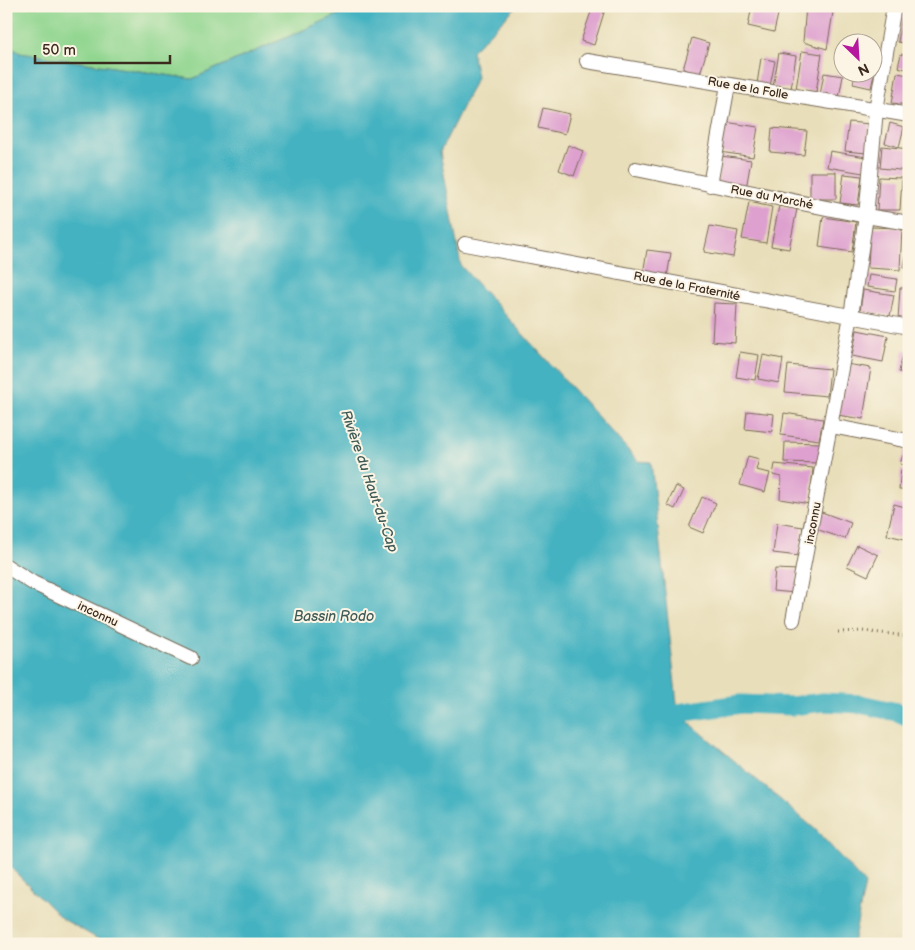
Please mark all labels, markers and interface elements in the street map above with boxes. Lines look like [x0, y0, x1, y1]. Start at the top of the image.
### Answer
scale bar [35, 32, 170, 64]
north arrow [832, 32, 882, 82]
text: 50 m [42, 41, 76, 60]
text: N [855, 59, 872, 79]
street label: Rue de la Folle [707, 74, 789, 103]
street label: Rue du Marché [729, 182, 814, 213]
street label: Rue de la Fraternité [632, 269, 742, 304]
water label: Rivière du Haut-du-Cap [337, 408, 402, 555]
street label: inconnu [802, 501, 825, 546]
street label: inconnu [75, 599, 120, 630]
water label: Bassin Rodo [294, 608, 374, 625]

